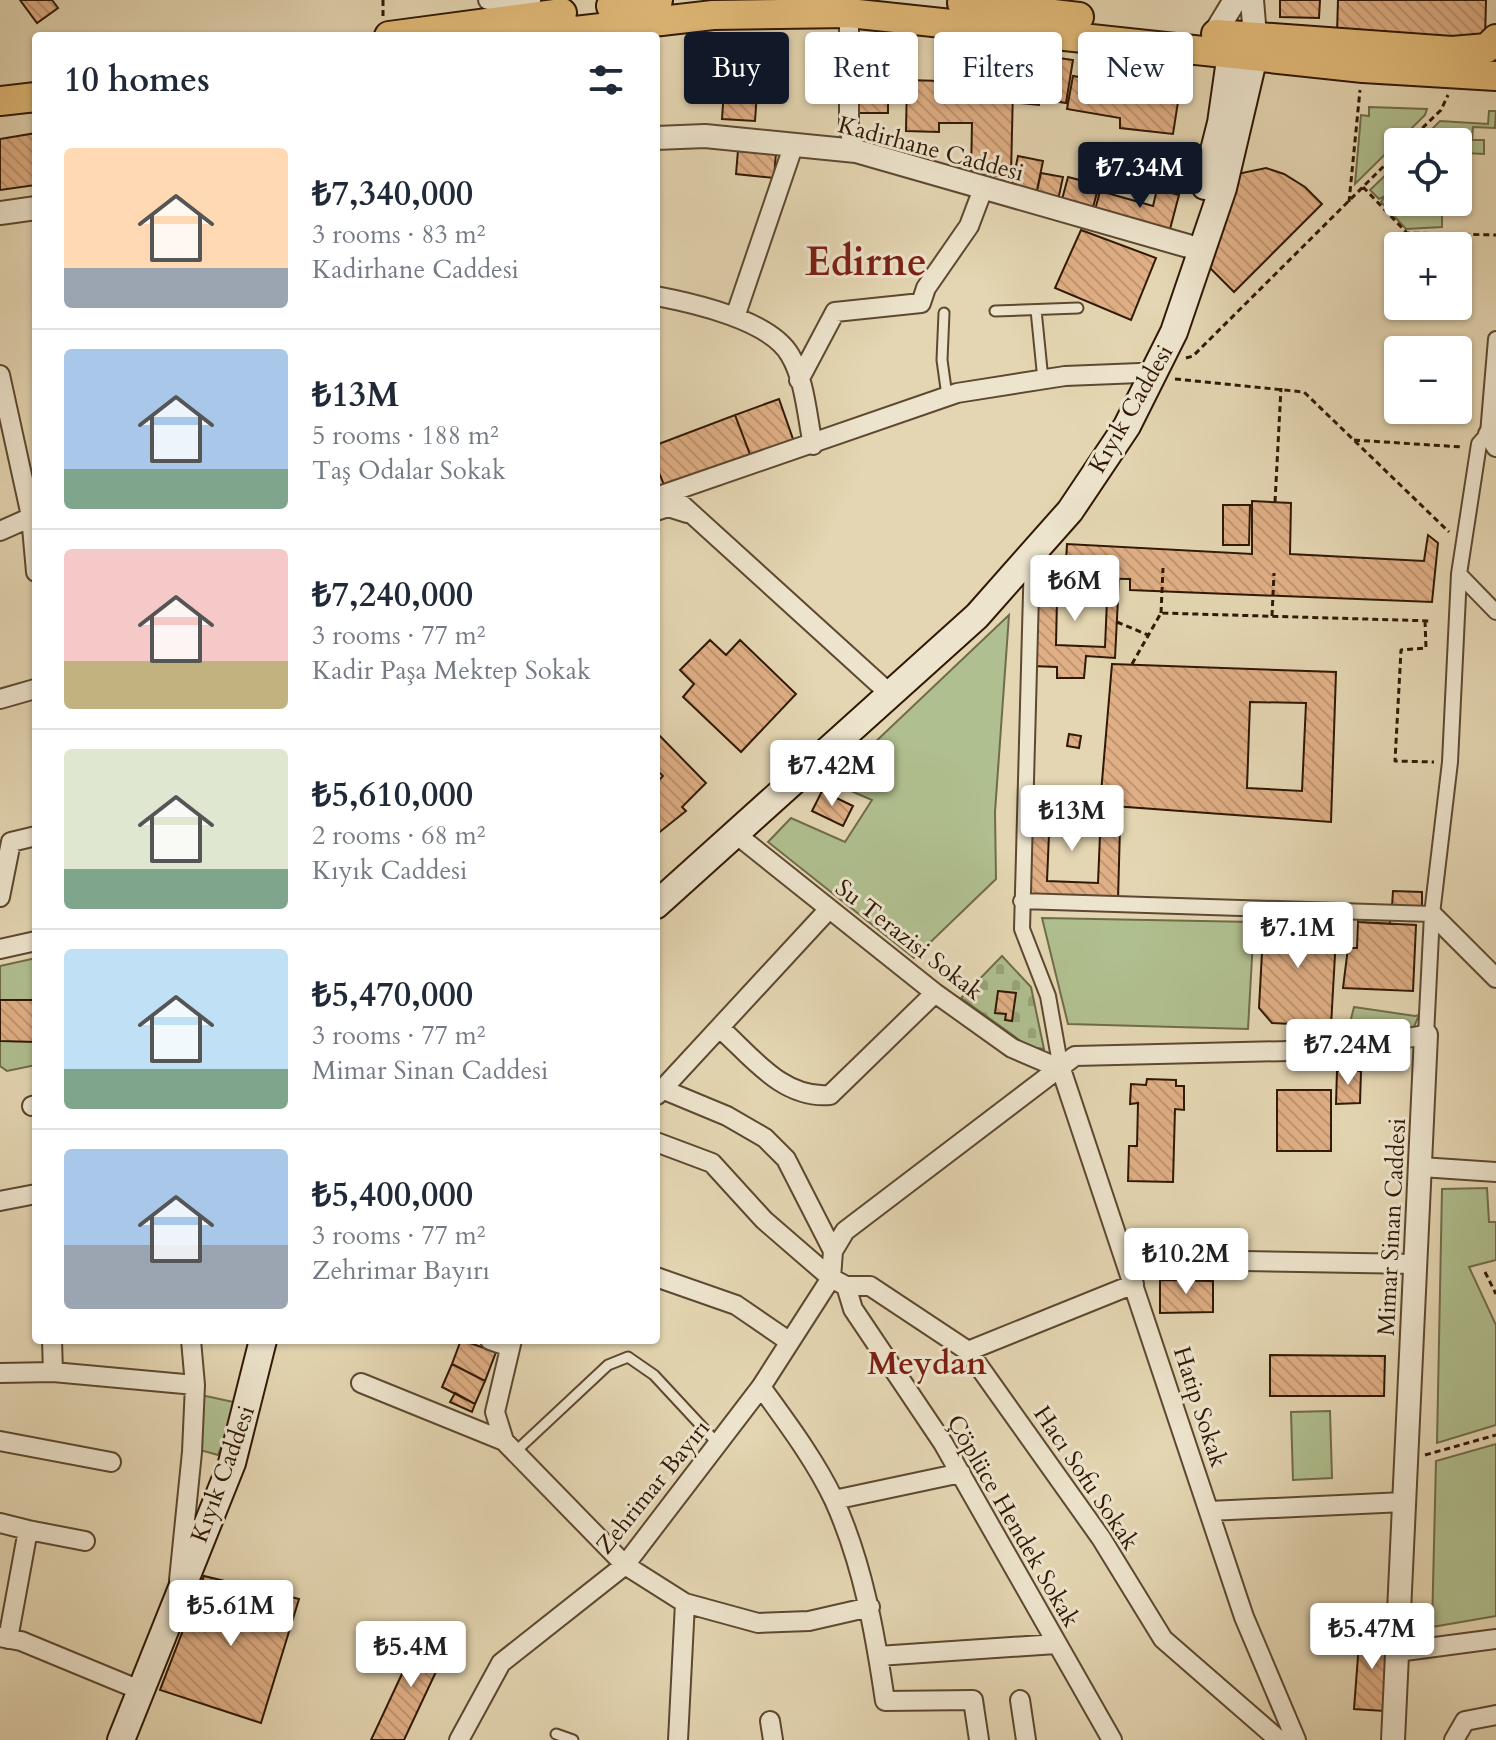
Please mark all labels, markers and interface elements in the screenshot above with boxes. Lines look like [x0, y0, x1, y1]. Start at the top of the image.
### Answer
chip: Buy [684, 32, 789, 104]
chip: Rent [805, 32, 918, 104]
chip: Filters [934, 32, 1062, 104]
chip: New [1078, 32, 1193, 104]
text: 10 homes [64, 57, 210, 103]
icon: filters [584, 58, 628, 102]
street label: Kadirhane Caddesi [834, 108, 1028, 190]
map controls [1384, 128, 1472, 424]
button: locate [1384, 128, 1472, 216]
pin: ₺7.34M [1075, 142, 1205, 210]
text: ₺7.34M [1096, 150, 1184, 185]
text: ₺7,340,000 [312, 171, 473, 217]
icon: home [128, 180, 224, 276]
text: 3 rooms · 83 m² [312, 217, 485, 252]
button: + [1384, 232, 1472, 320]
district label: Edirne [805, 235, 927, 290]
text: Kadirhane Caddesi [312, 252, 519, 287]
button: − [1384, 336, 1472, 424]
street label: Kıyık Caddesi [1081, 338, 1181, 479]
text: ₺13M [312, 372, 399, 418]
icon: home [128, 381, 224, 477]
text: 5 rooms · 188 m² [312, 418, 499, 453]
text: Taş Odalar Sokak [312, 453, 506, 488]
pin: ₺6M [1036, 555, 1114, 623]
text: ₺6M [1048, 563, 1102, 598]
text: ₺7,240,000 [312, 572, 473, 618]
icon: home [128, 581, 224, 677]
text: 3 rooms · 77 m² [312, 618, 485, 653]
text: Kadir Paşa Mektep Sokak [312, 653, 591, 688]
pin: ₺7.42M [767, 740, 897, 808]
text: ₺7.42M [788, 748, 876, 783]
text: ₺5,610,000 [312, 772, 473, 818]
icon: home [128, 781, 224, 877]
pin: ₺13M [1025, 785, 1119, 853]
text: ₺13M [1039, 793, 1105, 828]
text: 2 rooms · 68 m² [312, 818, 485, 853]
text: Kıyık Caddesi [312, 853, 467, 888]
street label: Su Terazisi Sokak [828, 872, 990, 1008]
pin: ₺7.1M [1242, 902, 1354, 970]
text: ₺7.1M [1261, 910, 1335, 945]
text: ₺5,470,000 [312, 972, 473, 1018]
icon: home [128, 981, 224, 1077]
text: 3 rooms · 77 m² [312, 1018, 485, 1053]
pin: ₺7.24M [1283, 1019, 1413, 1087]
text: ₺7.24M [1304, 1027, 1392, 1062]
text: Mimar Sinan Caddesi [312, 1053, 548, 1088]
street label: Mimar Sinan Caddesi [1370, 1117, 1414, 1337]
text: ₺5,400,000 [312, 1172, 473, 1218]
icon: home [128, 1181, 224, 1277]
text: 3 rooms · 77 m² [312, 1218, 485, 1253]
pin: ₺10.2M [1121, 1228, 1251, 1296]
text: ₺10.2M [1142, 1236, 1230, 1271]
text: Zehrimar Bayırı [312, 1253, 490, 1288]
district label: Meydan [867, 1342, 987, 1386]
street label: Hatip Sokak [1165, 1342, 1235, 1472]
street label: Hacı Sofu Sokak [1025, 1399, 1147, 1557]
street label: Kıyık Caddesi [183, 1401, 263, 1547]
street label: Çöplüce Hendek Sokak [939, 1409, 1087, 1633]
street label: Zehrimar Bayırı [589, 1413, 718, 1561]
pin: ₺5.61M [166, 1580, 296, 1648]
text: ₺5.61M [187, 1588, 275, 1623]
pin: ₺5.47M [1307, 1603, 1437, 1671]
text: ₺5.47M [1328, 1611, 1416, 1646]
pin: ₺5.4M [355, 1621, 467, 1689]
text: ₺5.4M [374, 1629, 448, 1664]

